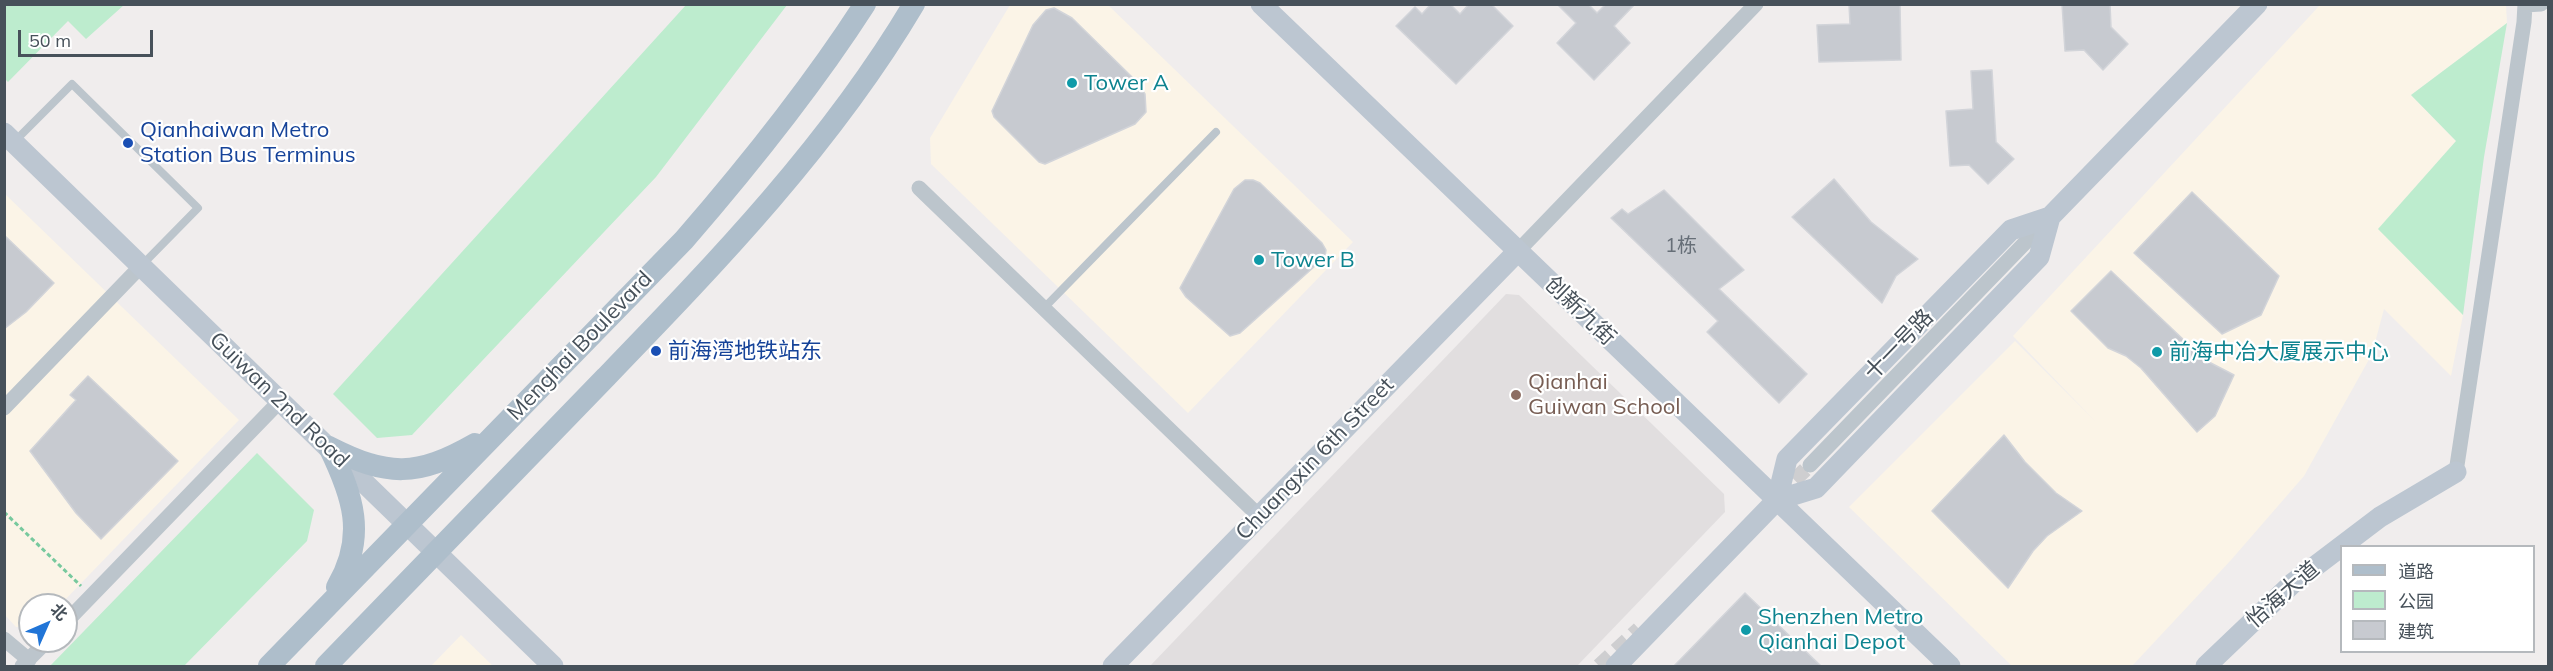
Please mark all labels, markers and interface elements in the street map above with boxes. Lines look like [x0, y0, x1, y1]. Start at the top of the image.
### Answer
scale bar [21, 18, 156, 56]
text: 50 m [29, 29, 71, 52]
place label: Tower A [1084, 70, 1169, 96]
marker: Tower A [1065, 76, 1079, 90]
place label: Qianhaiwan Metro Station Bus Terminus [140, 117, 356, 168]
marker: Qianhaiwan Metro Station Bus Terminus [121, 136, 135, 150]
house number: 1栋 [1665, 234, 1697, 258]
place label: Tower B [1271, 247, 1355, 273]
marker: Tower B [1252, 253, 1266, 267]
street label: Menghai Boulevard [502, 266, 658, 426]
street label: 创新九街 [1539, 271, 1621, 351]
street label: 十一号路 [1859, 304, 1939, 386]
street label: Guiwan 2nd Road [204, 327, 354, 473]
place label: 前海湾地铁站东 [668, 338, 822, 364]
place label: 前海中冶大厦展示中心 [2169, 339, 2389, 365]
marker: 前海湾地铁站东 [649, 344, 663, 358]
marker: 前海中冶大厦展示中心 [2150, 345, 2164, 359]
place label: Qianhai Guiwan School [1528, 369, 1681, 420]
street label: Chuangxin 6th Street [1230, 372, 1400, 546]
marker: Qianhai Guiwan School [1509, 388, 1523, 402]
legend [2340, 545, 2535, 653]
street label: 怡海大道 [2241, 556, 2325, 634]
text: 道路 [2398, 560, 2434, 583]
text: 公园 [2398, 590, 2434, 613]
north arrow [18, 593, 78, 653]
text: 北 [47, 599, 72, 624]
place label: Shenzhen Metro Qianhai Depot [1758, 604, 1923, 656]
text: 建筑 [2398, 620, 2434, 643]
marker: Shenzhen Metro Qianhai Depot [1739, 623, 1753, 637]

